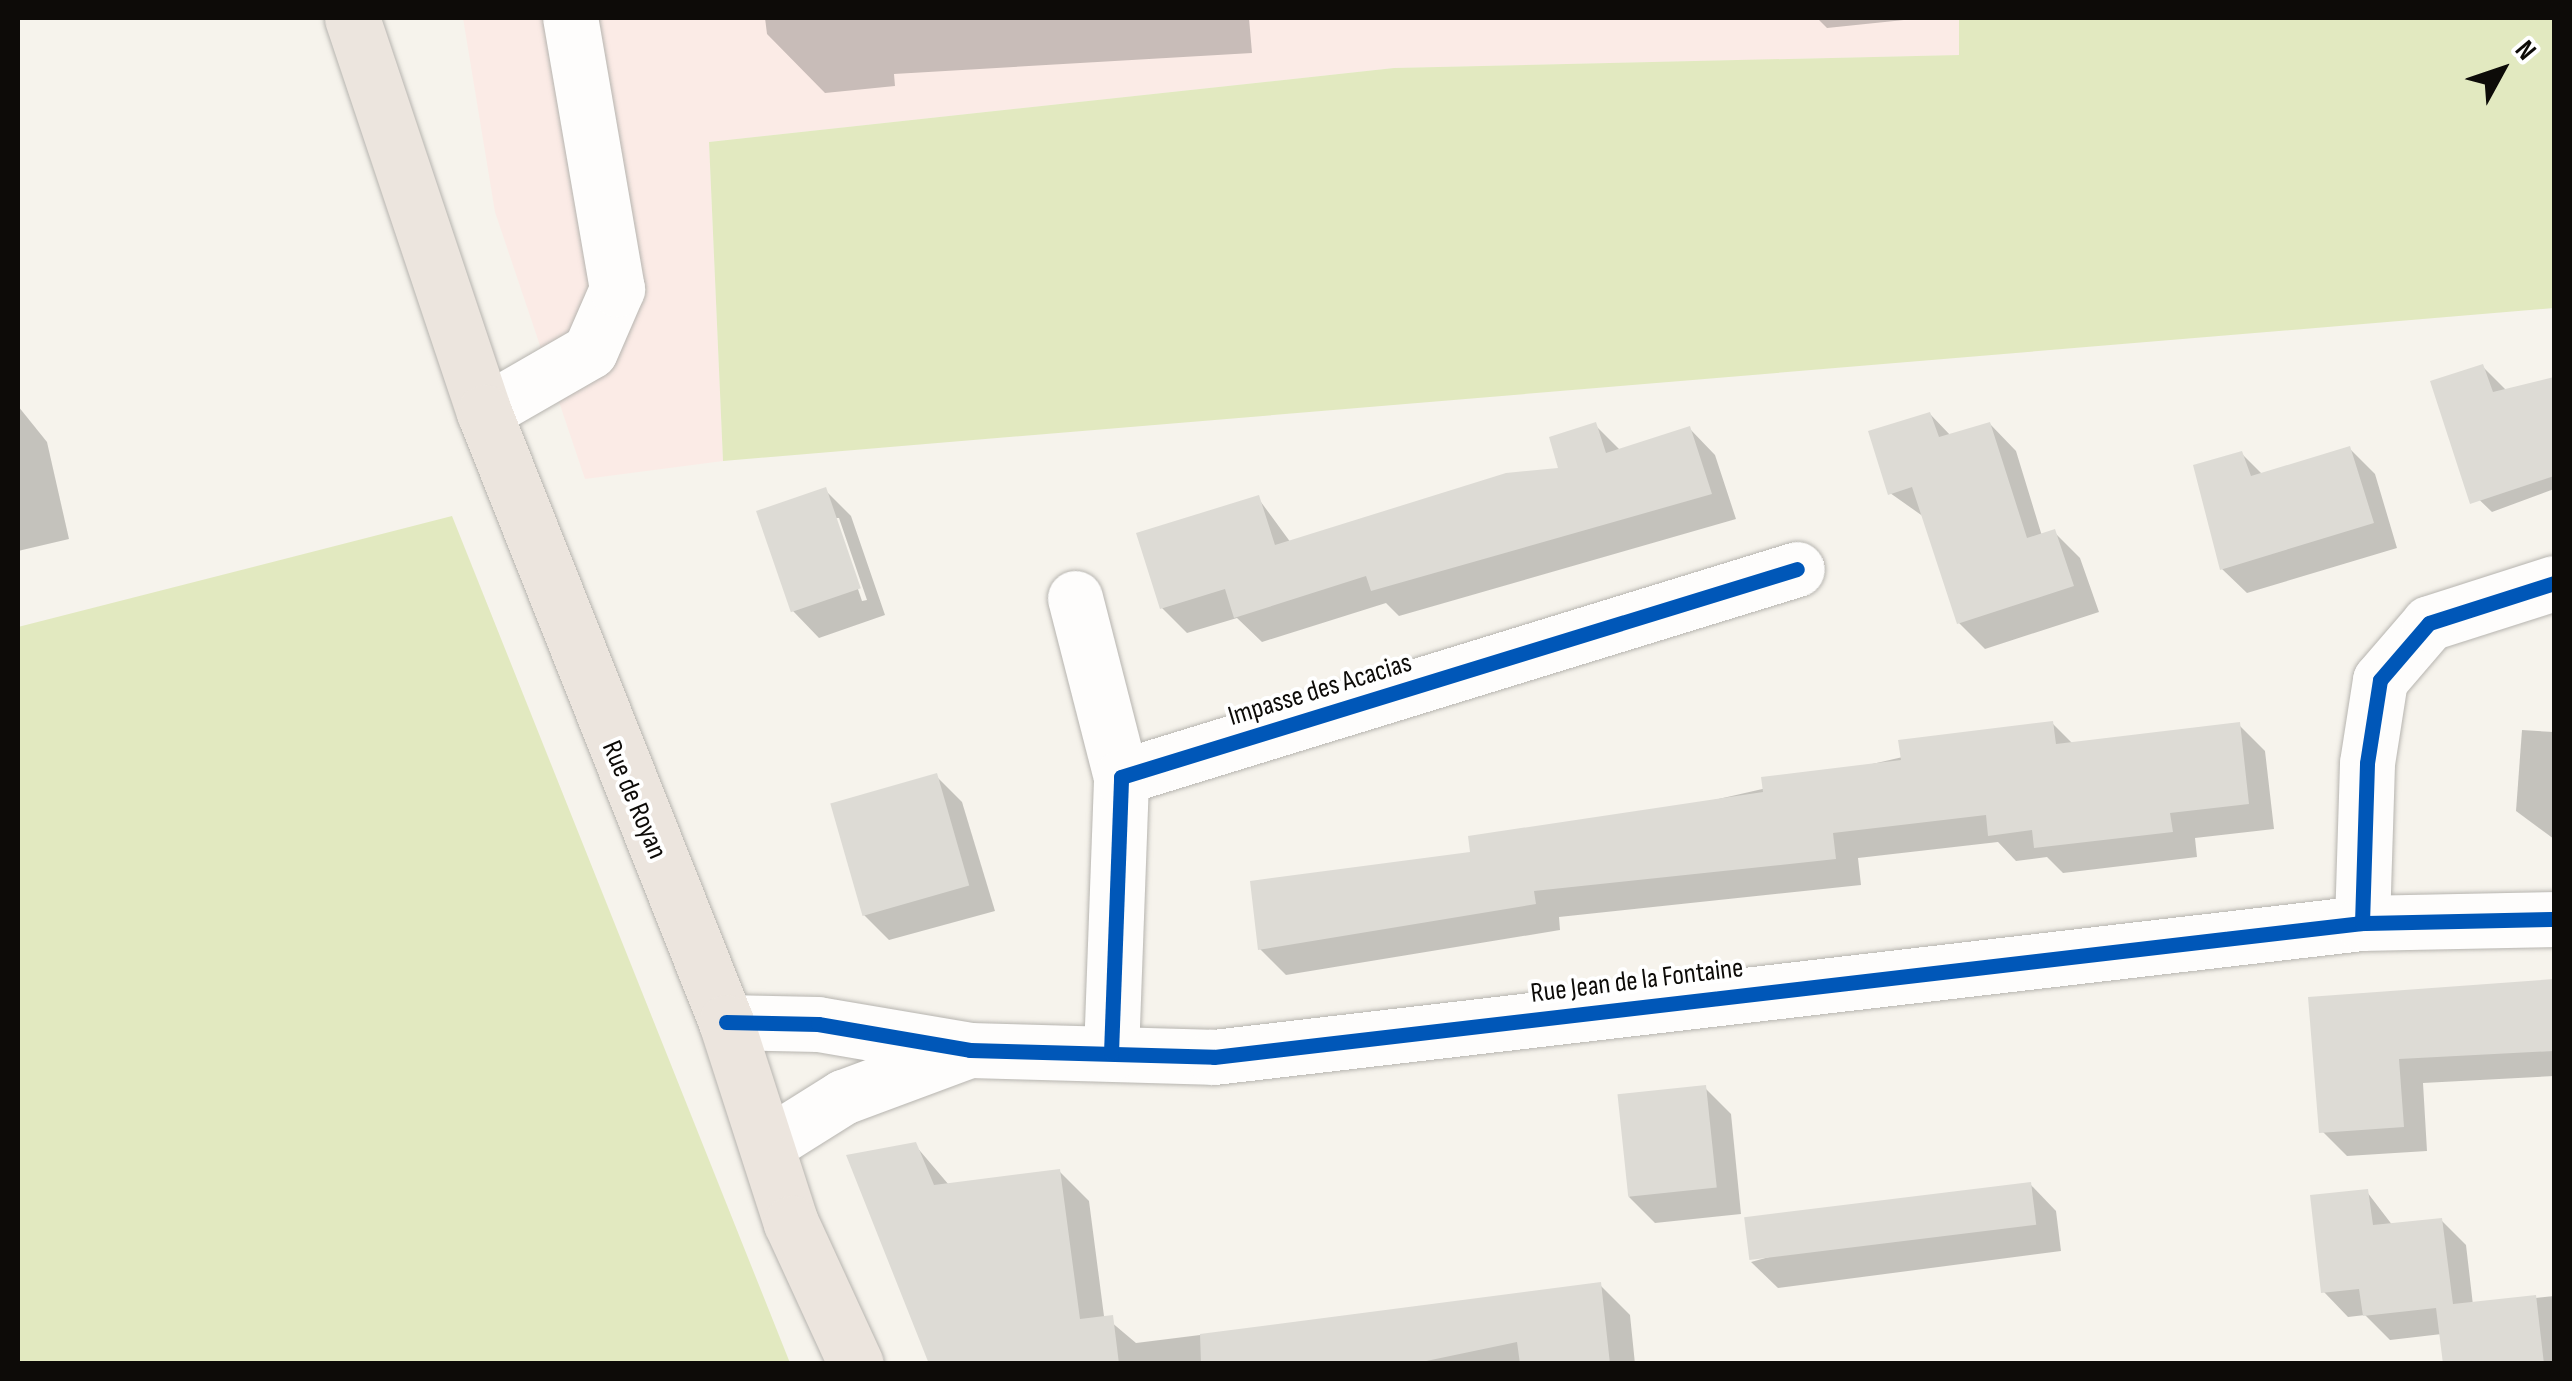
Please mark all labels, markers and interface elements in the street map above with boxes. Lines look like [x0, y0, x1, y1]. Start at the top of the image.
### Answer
north arrow [2452, 20, 2552, 120]
text: N [2508, 34, 2543, 67]
street label: Impasse des Acacias [1224, 646, 1416, 734]
street label: Rue de Royan [594, 736, 674, 864]
street label: Rue Jean de la Fontaine [1529, 951, 1745, 1011]

